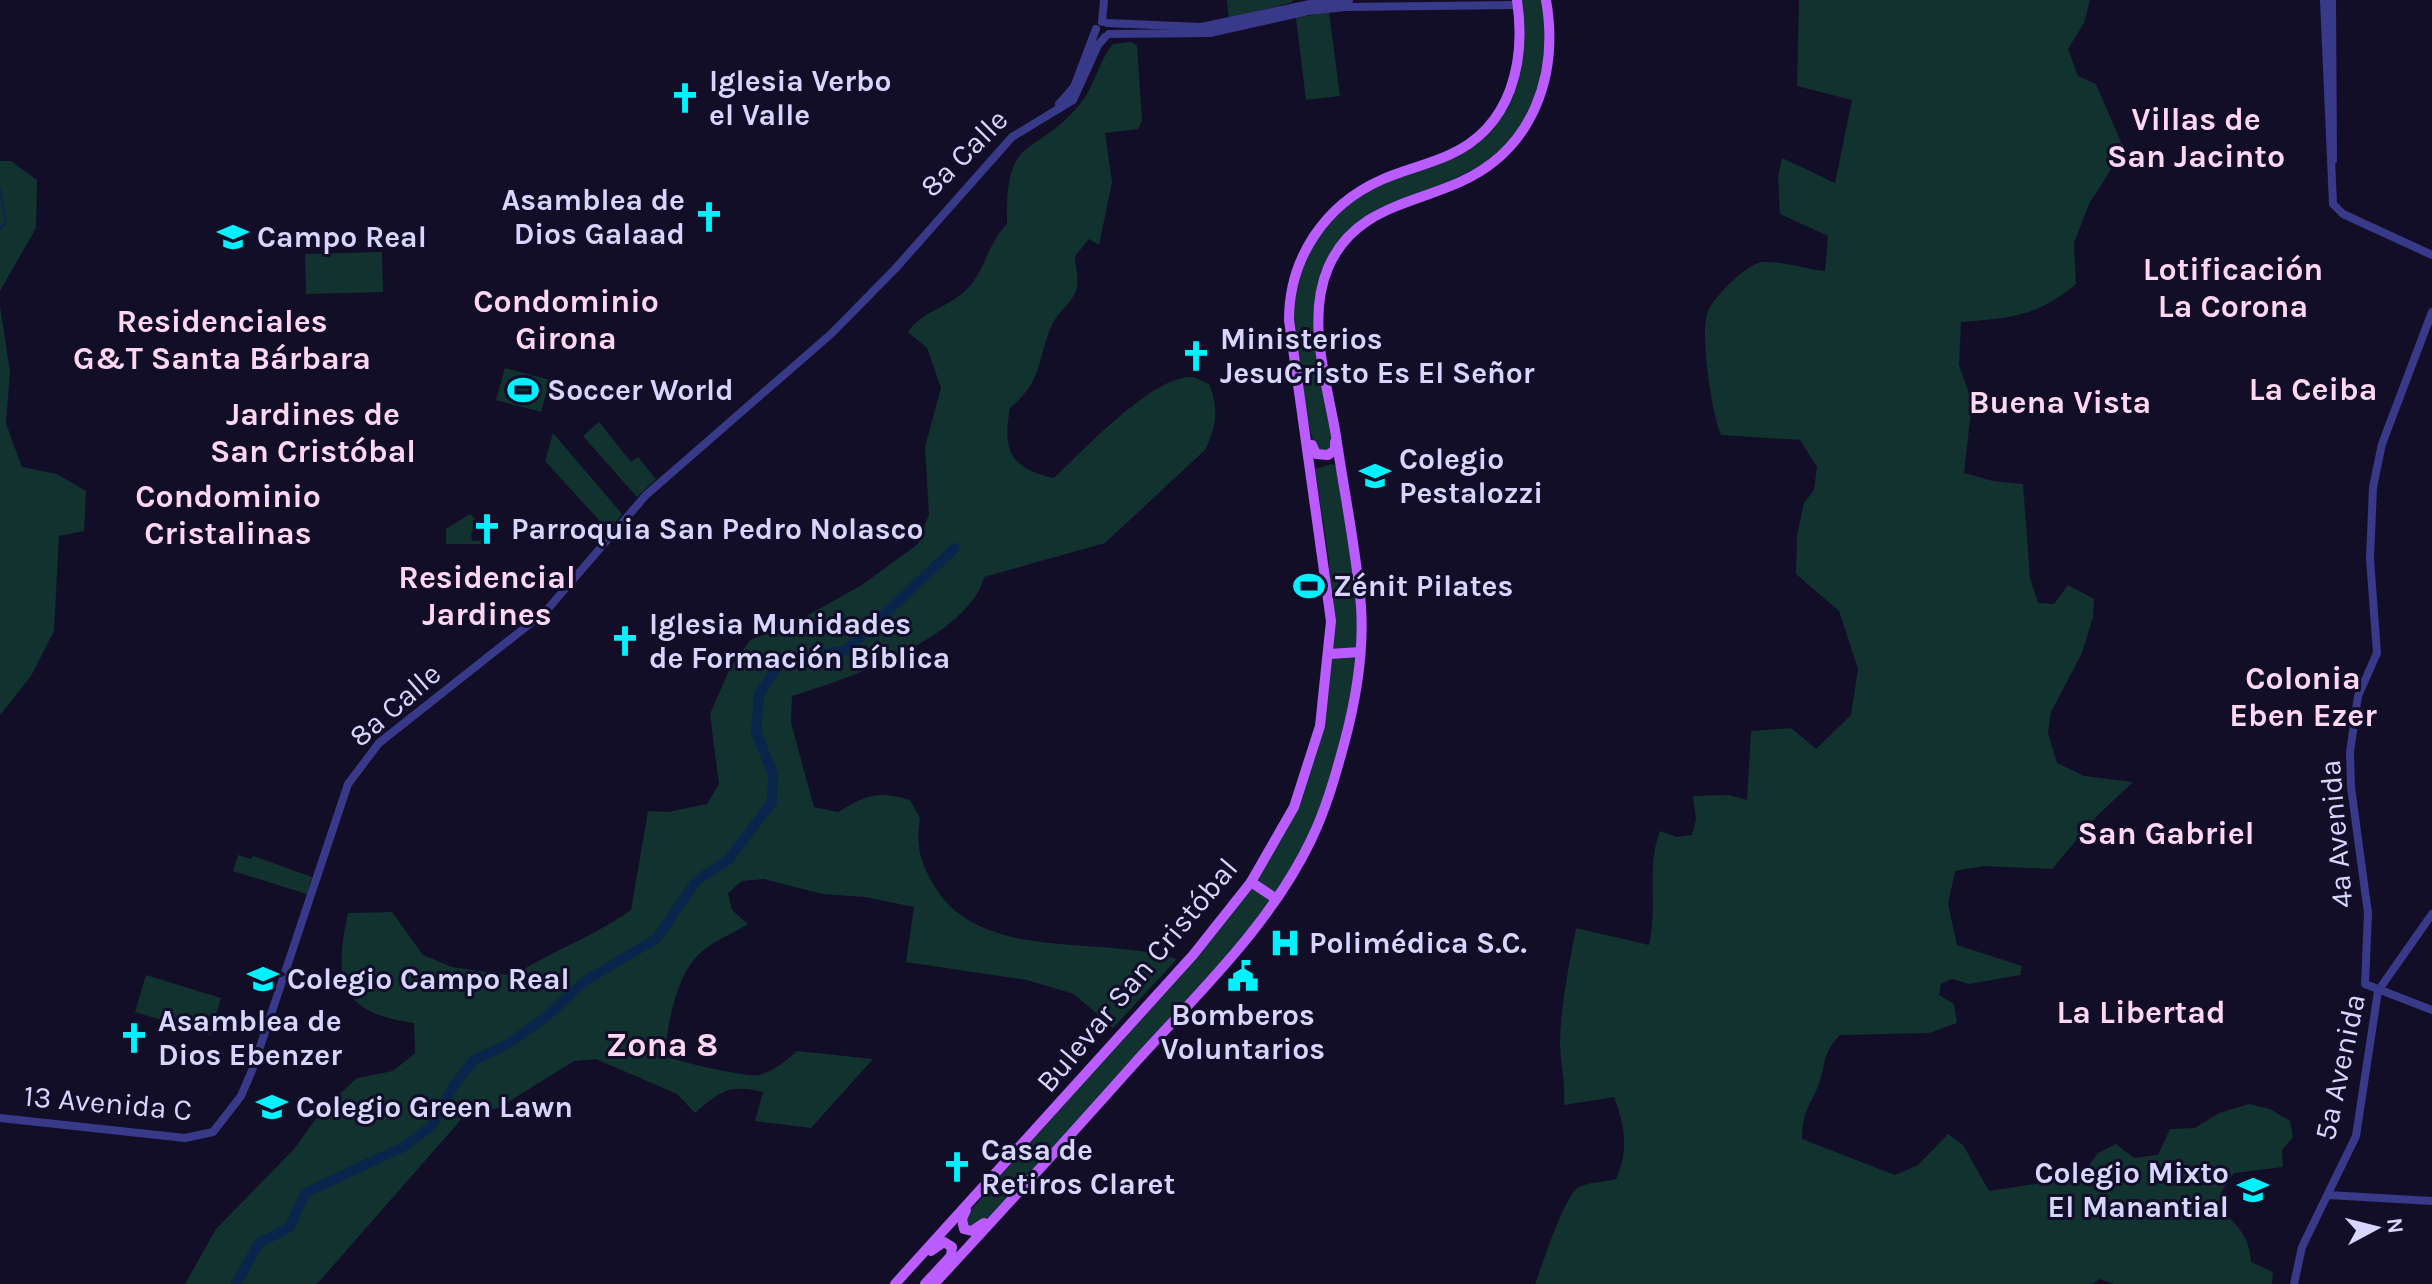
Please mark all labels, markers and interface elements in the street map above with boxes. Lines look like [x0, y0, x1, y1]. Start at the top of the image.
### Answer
place label: Iglesia Verbo el Valle [709, 63, 891, 133]
church icon: Iglesia Verbo el Valle [668, 81, 702, 115]
district label: Villas de San Jacinto [2107, 101, 2285, 175]
street label: 8a Calle [913, 102, 1015, 204]
place label: Asamblea de Dios Galaad [501, 182, 685, 252]
church icon: Asamblea de Dios Galaad [692, 200, 726, 234]
place label: Campo Real [257, 219, 427, 255]
school or university icon: Campo Real [216, 220, 250, 254]
district label: Lotificación La Corona [2143, 251, 2323, 325]
district label: Condominio Girona [473, 283, 659, 357]
district label: Residenciales G&T Santa Bárbara [73, 303, 371, 377]
place label: Ministerios JesuCristo Es El Señor [1220, 321, 1535, 391]
church icon: Ministerios JesuCristo Es El Señor [1179, 339, 1213, 373]
district label: La Ceiba [2249, 371, 2377, 408]
place label: Soccer World [547, 372, 734, 408]
sports icon: Soccer World [506, 373, 540, 407]
district label: Buena Vista [1969, 384, 2151, 421]
district label: Jardines de San Cristóbal [210, 396, 416, 470]
place label: Colegio Pestalozzi [1399, 441, 1543, 511]
school or university icon: Colegio Pestalozzi [1358, 459, 1392, 493]
district label: Condominio Cristalinas [135, 478, 321, 552]
place label: Parroquia San Pedro Nolasco [511, 511, 924, 547]
church icon: Parroquia San Pedro Nolasco [470, 512, 504, 546]
district label: Residencial Jardines [398, 559, 576, 633]
place label: Zénit Pilates [1333, 568, 1513, 604]
sports icon: Zénit Pilates [1292, 569, 1326, 603]
place label: Iglesia Munidades de Formación Bíblica [649, 606, 950, 676]
church icon: Iglesia Munidades de Formación Bíblica [608, 624, 642, 658]
street label: 8a Calle [342, 656, 448, 754]
district label: Colonia Eben Ezer [2229, 660, 2377, 734]
street label: 4a Avenida [2312, 758, 2360, 910]
district label: San Gabriel [2078, 815, 2254, 852]
street label: Bulevar San Cristóbal [1029, 851, 1245, 1099]
place label: Polimédica S.C. [1309, 925, 1527, 961]
hospital icon: Polimédica S.C. [1268, 926, 1302, 960]
public building icon: Bomberos Voluntarios [1226, 959, 1260, 993]
place label: Colegio Campo Real [287, 961, 570, 997]
school or university icon: Colegio Campo Real [246, 962, 280, 996]
street label: 5a Avenida [2307, 990, 2373, 1144]
district label: La Libertad [2056, 994, 2226, 1031]
place label: Bomberos Voluntarios [1161, 997, 1325, 1067]
place label: Asamblea de Dios Ebenzer [158, 1003, 342, 1073]
church icon: Asamblea de Dios Ebenzer [117, 1021, 151, 1055]
district label: Zona 8 [606, 1025, 718, 1065]
street label: 13 Avenida C [22, 1078, 194, 1128]
place label: Colegio Green Lawn [296, 1089, 573, 1125]
school or university icon: Colegio Green Lawn [255, 1090, 289, 1124]
place label: Casa de Retiros Claret [981, 1132, 1175, 1202]
church icon: Casa de Retiros Claret [940, 1150, 974, 1184]
place label: Colegio Mixto El Manantial [2035, 1155, 2229, 1225]
school or university icon: Colegio Mixto El Manantial [2236, 1173, 2270, 1207]
north arrow [2336, 1188, 2416, 1268]
text: N [2381, 1216, 2409, 1235]

